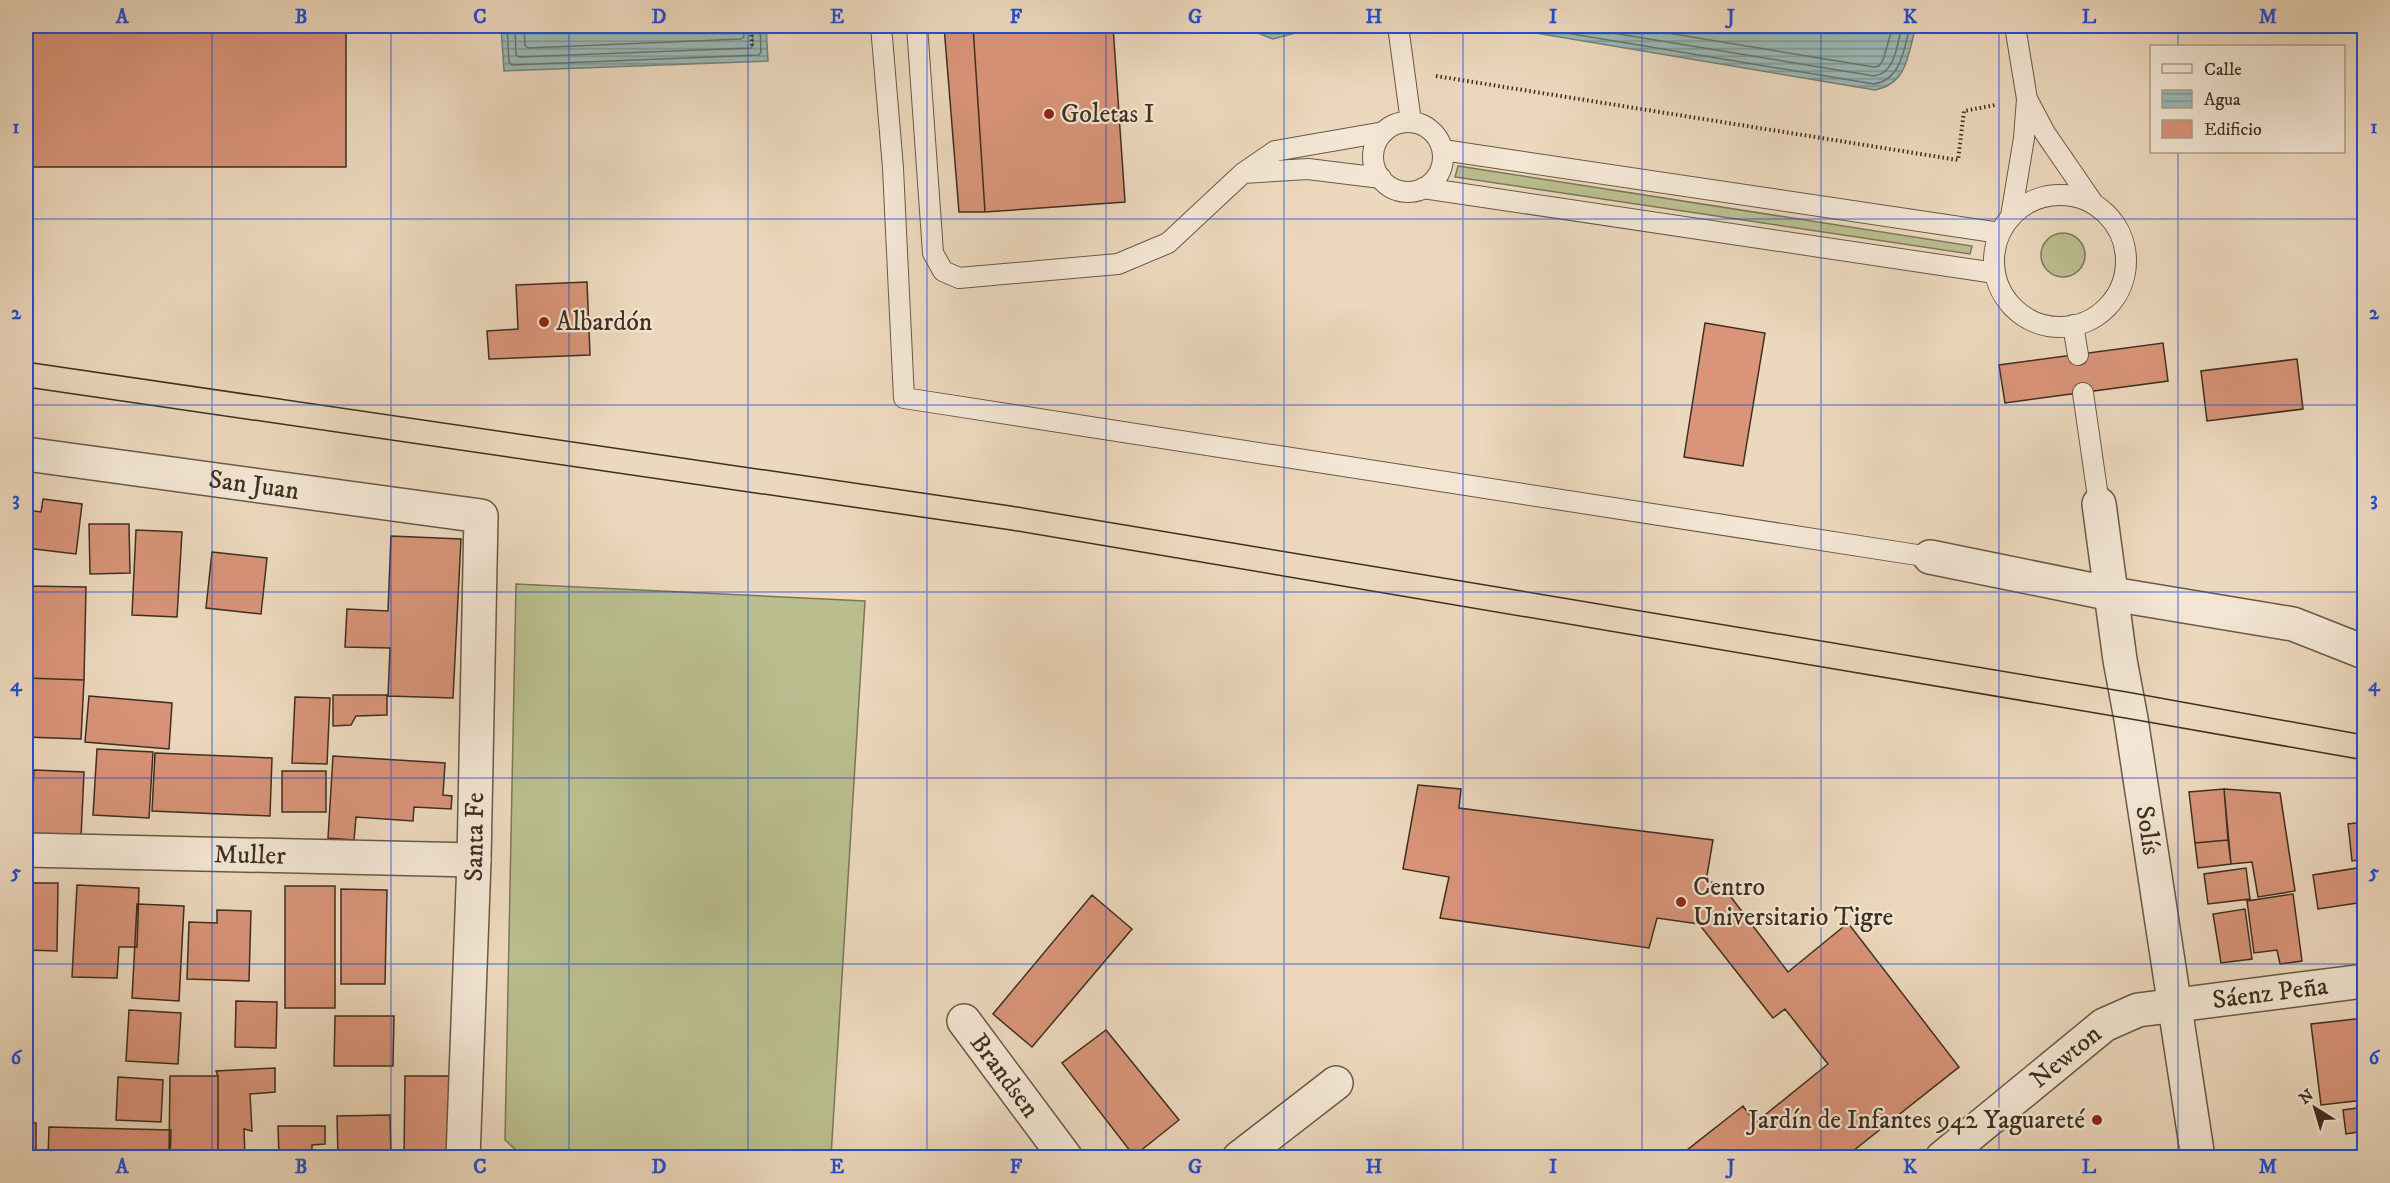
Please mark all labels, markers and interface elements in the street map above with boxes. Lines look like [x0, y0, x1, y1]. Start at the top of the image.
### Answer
text: A [115, 5, 130, 30]
text: B [295, 5, 307, 30]
text: C [473, 5, 487, 30]
text: D [652, 5, 667, 30]
text: E [830, 5, 844, 30]
text: F [1010, 5, 1023, 30]
text: G [1188, 5, 1202, 30]
text: H [1366, 5, 1383, 30]
text: I [1549, 5, 1557, 30]
text: J [1725, 5, 1735, 30]
text: K [1903, 5, 1918, 30]
text: L [2082, 5, 2097, 30]
text: M [2259, 5, 2277, 30]
legend [2150, 45, 2345, 153]
text: Calle [2204, 59, 2242, 81]
text: Agua [2204, 89, 2241, 111]
place label: Goletas I [1061, 98, 1155, 131]
marker: Goletas I [1042, 107, 1056, 121]
text: 1 [12, 115, 20, 140]
text: 1 [2370, 115, 2378, 140]
text: Edificio [2204, 119, 2262, 141]
text: 2 [11, 301, 22, 326]
text: 2 [2369, 301, 2380, 326]
place label: Albardón [556, 306, 653, 339]
marker: Albardón [537, 315, 551, 329]
street label: San Juan [207, 463, 302, 508]
text: 3 [12, 487, 20, 512]
text: 3 [2370, 487, 2378, 512]
text: 4 [10, 673, 23, 698]
text: 4 [2368, 673, 2381, 698]
street label: Santa Fe [458, 792, 492, 882]
street label: Solís [2128, 803, 2168, 857]
street label: Muller [214, 838, 287, 872]
text: 5 [10, 860, 21, 885]
text: 5 [2368, 860, 2379, 885]
place label: Centro Universitario Tigre [1693, 871, 1893, 934]
marker: Centro Universitario Tigre [1674, 895, 1688, 909]
street label: Sáenz Peña [2210, 969, 2330, 1017]
street label: Newton [2023, 1017, 2108, 1095]
street label: Brandsen [963, 1027, 1047, 1124]
text: 6 [11, 1046, 23, 1071]
text: 6 [2369, 1046, 2381, 1071]
north arrow [2285, 1078, 2345, 1138]
text: N [2295, 1085, 2318, 1109]
place label: Jardín de Infantes 942 Yaguareté [1746, 1104, 2085, 1137]
marker: Jardín de Infantes 942 Yaguareté [2090, 1113, 2104, 1127]
text: A [115, 1155, 130, 1180]
text: B [295, 1155, 307, 1180]
text: C [473, 1155, 487, 1180]
text: D [652, 1155, 667, 1180]
text: E [830, 1155, 844, 1180]
text: F [1010, 1155, 1023, 1180]
text: G [1188, 1155, 1202, 1180]
text: H [1366, 1155, 1383, 1180]
text: I [1549, 1155, 1557, 1180]
text: J [1725, 1155, 1735, 1180]
text: K [1903, 1155, 1918, 1180]
text: L [2082, 1155, 2097, 1180]
text: M [2259, 1155, 2277, 1180]

